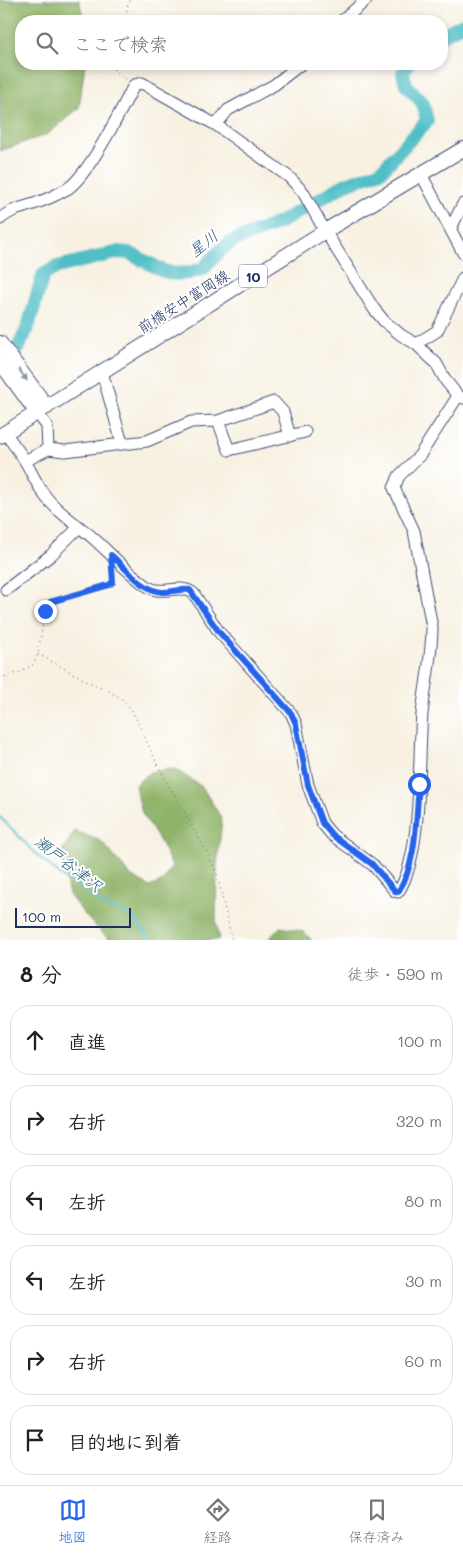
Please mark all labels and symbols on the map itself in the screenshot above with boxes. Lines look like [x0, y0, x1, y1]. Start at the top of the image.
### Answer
water label: 星川 [184, 225, 222, 261]
road number: 10 [239, 264, 267, 288]
street label: 前橋安中富岡線 [133, 265, 233, 337]
one-way arrow [18, 368, 28, 382]
route end [34, 600, 57, 623]
route start [408, 773, 431, 796]
water label: 瀬戸谷津沢 [31, 830, 108, 897]
scale bar [15, 905, 131, 928]

